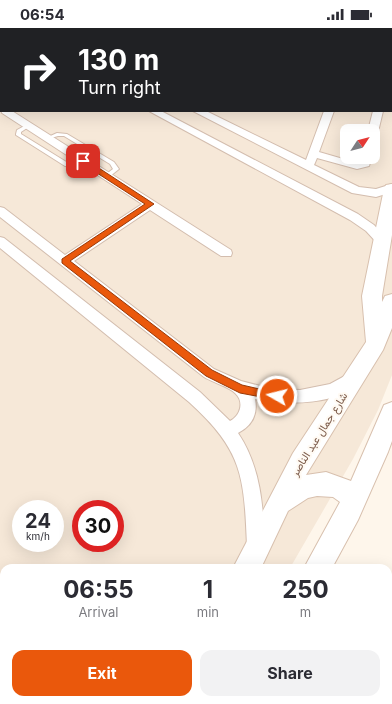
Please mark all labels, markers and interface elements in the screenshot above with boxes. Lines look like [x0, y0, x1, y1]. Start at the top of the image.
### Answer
text: 06:54 [20, 5, 65, 24]
text: 130 m [78, 43, 159, 77]
icon: right [12, 44, 64, 96]
text: Turn right [78, 77, 161, 98]
north arrow [340, 124, 380, 164]
map controls [340, 124, 380, 164]
pin [66, 144, 100, 178]
icon: arrive [72, 150, 94, 172]
position arrow [256, 375, 298, 417]
street label: شارع جمال عبد الناصر [287, 389, 351, 480]
speed limit sign: 30 [72, 500, 124, 552]
text: 24 [25, 509, 51, 533]
text: km/h [26, 530, 50, 542]
text: 06:55 [63, 575, 134, 604]
text: 1 [203, 575, 213, 604]
text: 250 [282, 575, 329, 604]
text: Arrival [78, 604, 118, 620]
text: min [197, 604, 219, 620]
text: m [300, 604, 311, 620]
button: Exit [12, 650, 192, 696]
button: Share [200, 650, 380, 696]

